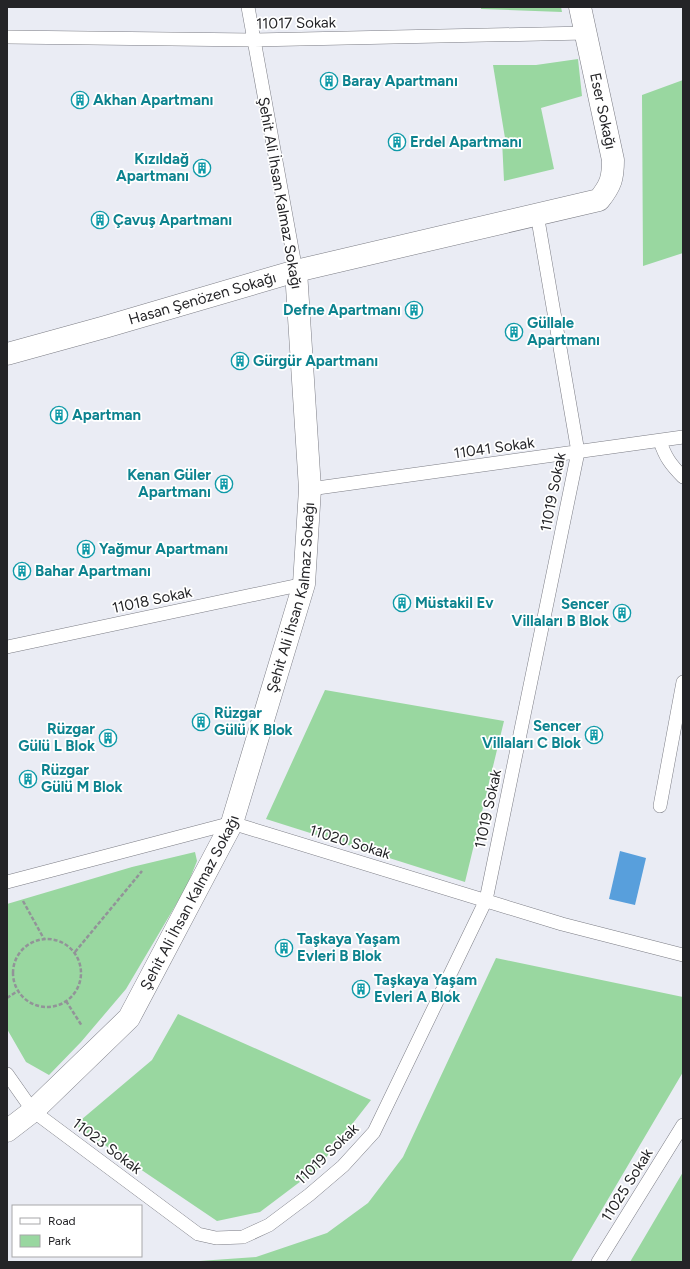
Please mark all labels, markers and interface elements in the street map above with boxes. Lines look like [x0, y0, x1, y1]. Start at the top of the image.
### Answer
street label: 11017 Sokak [256, 13, 337, 33]
building icon: Baray Apartmanı [319, 71, 339, 91]
street label: Eser Sokağı [586, 71, 620, 151]
place label: Baray Apartmanı [342, 72, 458, 90]
building icon: Akhan Apartmanı [70, 90, 90, 110]
place label: Akhan Apartmanı [93, 91, 213, 109]
street label: Şehit Ali İhsan Kalmaz Sokağı [254, 95, 306, 291]
building icon: Erdel Apartmanı [387, 132, 407, 152]
place label: Erdel Apartmanı [410, 133, 522, 151]
place label: Kızıldağ Apartmanı [116, 150, 189, 185]
building icon: Kızıldağ Apartmanı [192, 158, 212, 178]
building icon: Çavuş Apartmanı [90, 210, 110, 230]
place label: Çavuş Apartmanı [113, 211, 232, 229]
street label: Hasan Şenözen Sokağı [126, 268, 278, 329]
building icon: Defne Apartmanı [404, 300, 424, 320]
place label: Defne Apartmanı [283, 301, 401, 319]
place label: Güllale Apartmanı [527, 314, 600, 349]
building icon: Güllale Apartmanı [504, 322, 524, 342]
building icon: Gürgür Apartmanı [230, 351, 250, 371]
place label: Gürgür Apartmanı [253, 352, 378, 370]
building icon: Apartman [49, 405, 69, 425]
place label: Apartman [72, 406, 141, 424]
street label: 11041 Sokak [453, 433, 536, 463]
street label: 11019 Sokak [537, 450, 570, 533]
place label: Kenan Güler Apartmanı [127, 466, 211, 501]
building icon: Kenan Güler Apartmanı [214, 474, 234, 494]
street label: Şehit Ali İhsan Kalmaz Sokağı [263, 502, 318, 695]
building icon: Yağmur Apartmanı [76, 539, 96, 559]
place label: Yağmur Apartmanı [99, 540, 228, 558]
building icon: Bahar Apartmanı [12, 561, 32, 581]
place label: Bahar Apartmanı [35, 562, 151, 580]
street label: 11018 Sokak [110, 583, 194, 617]
building icon: Müstakil Ev [392, 593, 412, 613]
place label: Müstakil Ev [415, 594, 494, 612]
place label: Sencer Villaları B Blok [512, 595, 609, 630]
building icon: Sencer Villaları B Blok [612, 603, 632, 623]
place label: Rüzgar Gülü K Blok [214, 704, 293, 739]
building icon: Rüzgar Gülü K Blok [191, 712, 211, 732]
place label: Sencer Villaları C Blok [482, 717, 581, 752]
place label: Rüzgar Gülü L Blok [18, 720, 95, 755]
building icon: Sencer Villaları C Blok [584, 725, 604, 745]
building icon: Rüzgar Gülü L Blok [98, 728, 118, 748]
place label: Rüzgar Gülü M Blok [41, 761, 123, 796]
street label: 11019 Sokak [471, 767, 505, 850]
building icon: Rüzgar Gülü M Blok [18, 769, 38, 789]
street label: Şehit Ali İhsan Kalmaz Sokağı [136, 813, 243, 993]
street label: 11020 Sokak [307, 821, 393, 863]
place label: Taşkaya Yaşam Evleri B Blok [297, 930, 400, 965]
building icon: Taşkaya Yaşam Evleri B Blok [274, 938, 294, 958]
place label: Taşkaya Yaşam Evleri A Blok [374, 971, 477, 1006]
building icon: Taşkaya Yaşam Evleri A Blok [351, 979, 371, 999]
street label: 11023 Sokak [69, 1114, 146, 1178]
street label: 11019 Sokak [292, 1119, 363, 1188]
street label: 11025 Sokak [597, 1145, 657, 1225]
legend [12, 1205, 142, 1257]
text: Road [48, 1214, 76, 1228]
text: Park [48, 1234, 71, 1248]

